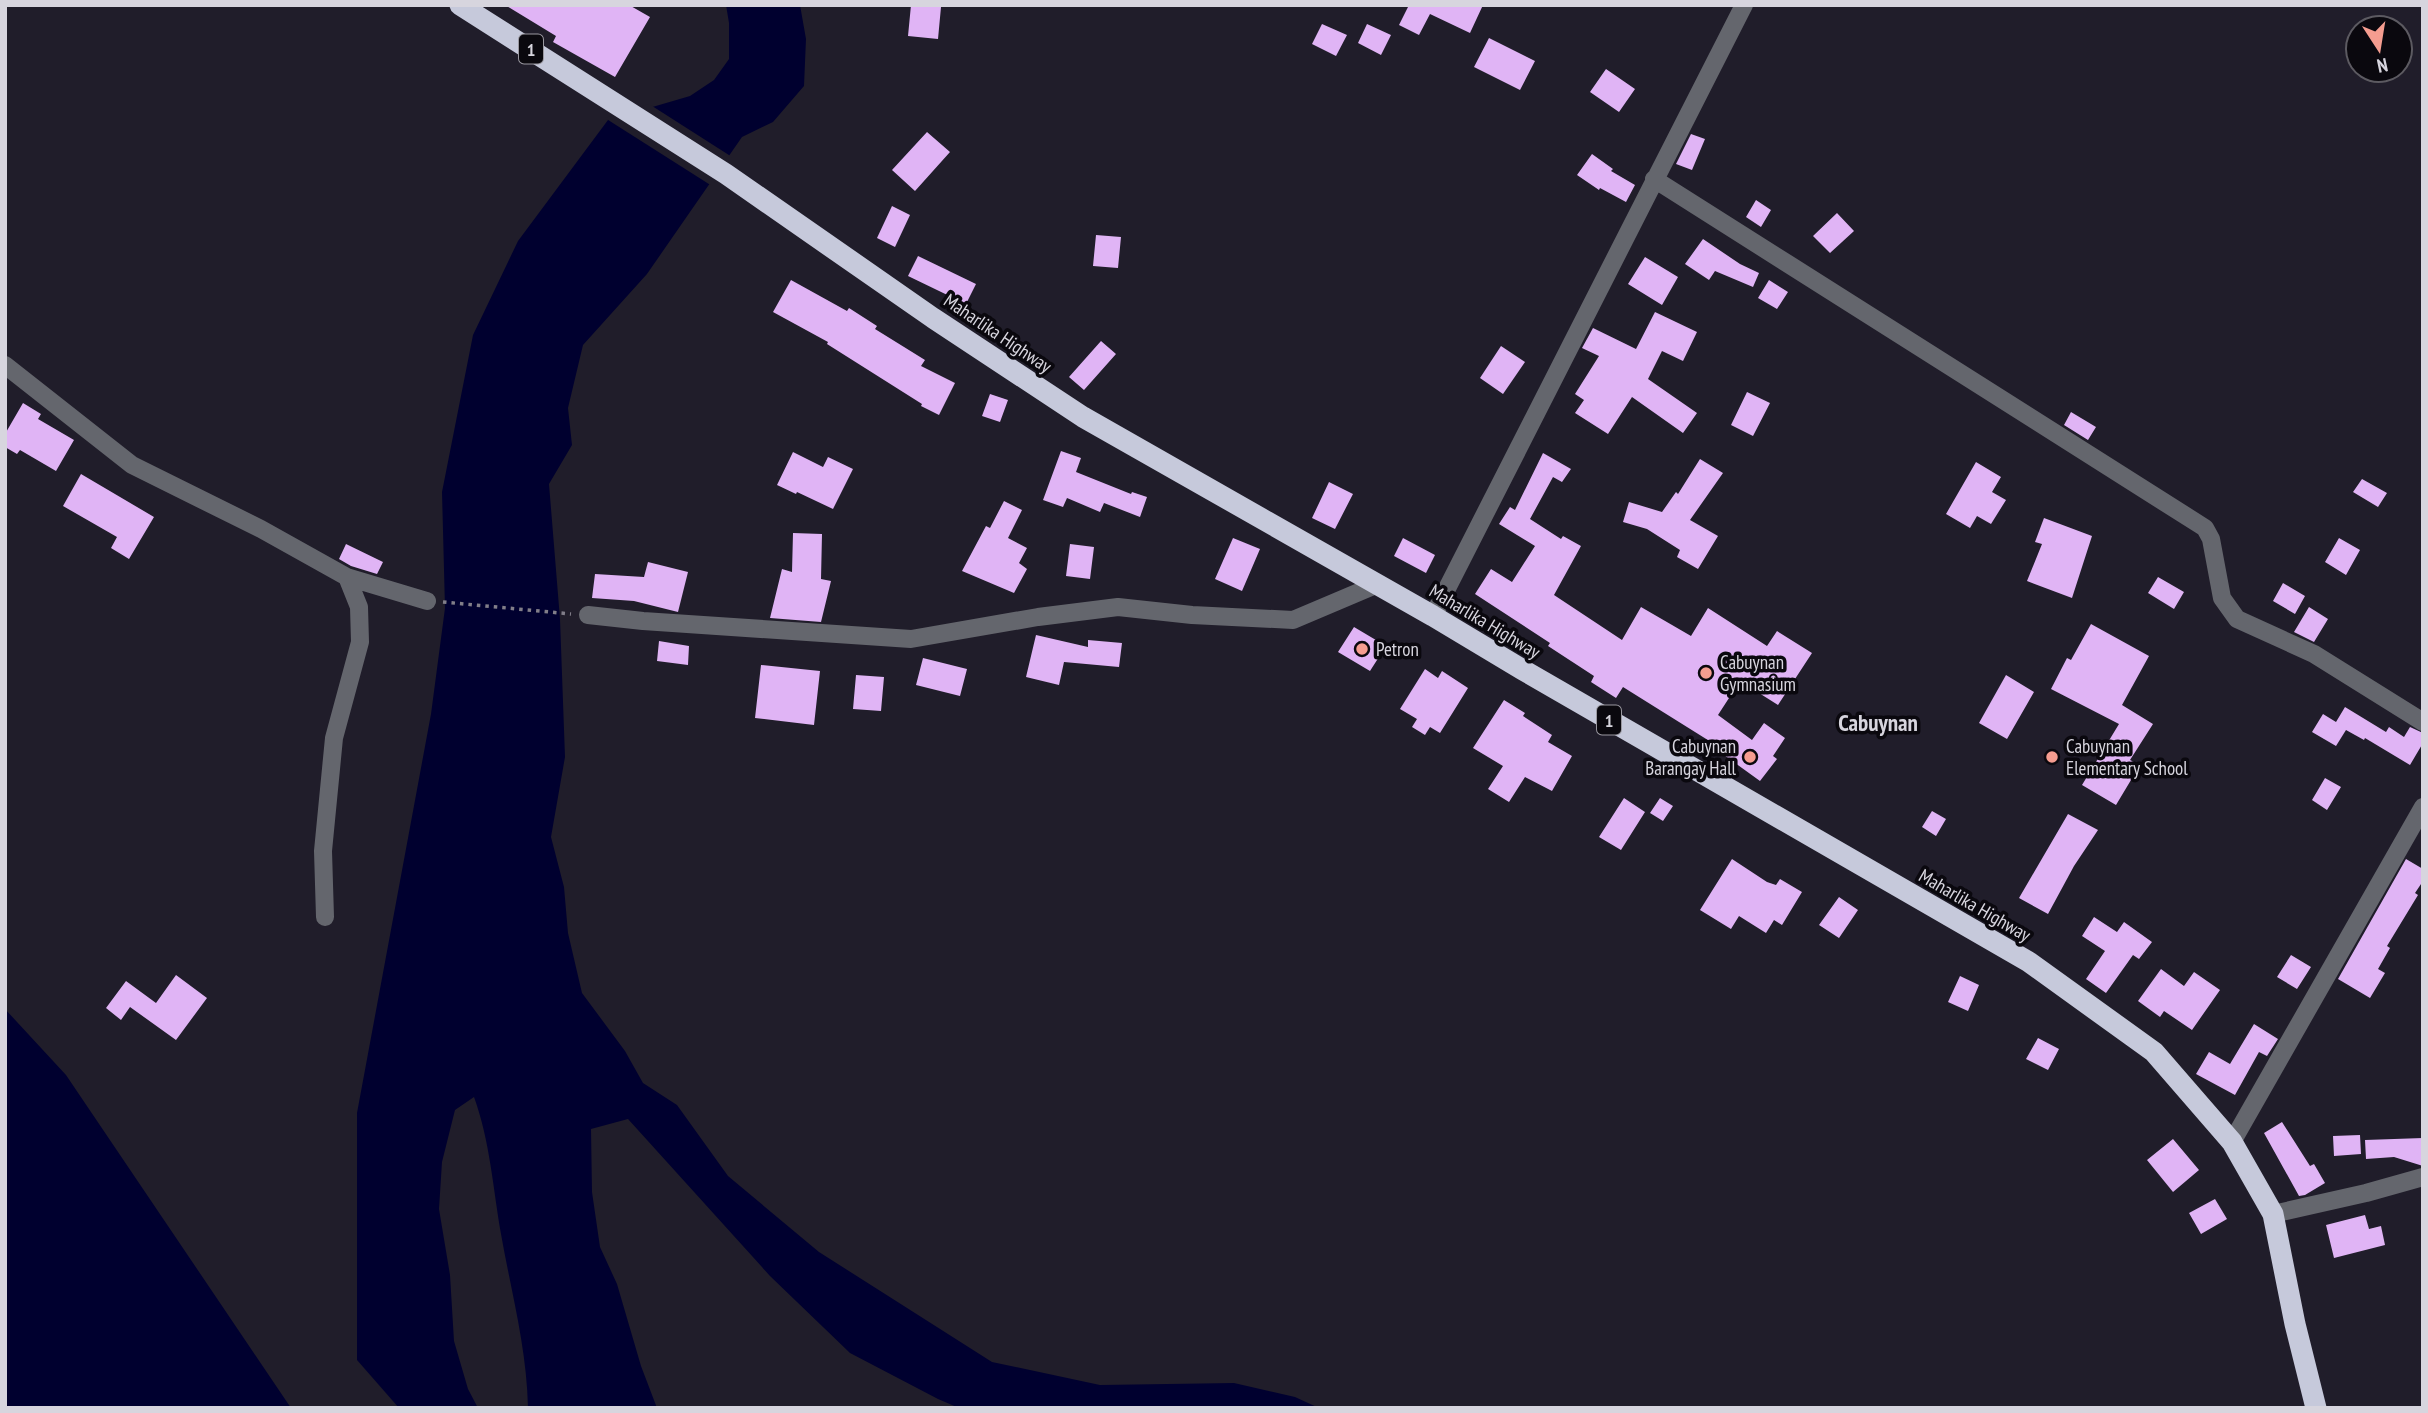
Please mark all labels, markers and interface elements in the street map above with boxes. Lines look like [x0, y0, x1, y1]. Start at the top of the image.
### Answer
north arrow [2344, 14, 2414, 84]
road number: 1 [519, 34, 543, 64]
text: N [2375, 53, 2390, 78]
street label: Maharlika Highway [939, 288, 1057, 378]
street label: Maharlika Highway [1425, 578, 1546, 664]
place label: Petron [1376, 637, 1419, 661]
marker: Petron [1354, 641, 1370, 657]
place label: Cabuynan Gymnasium [1720, 650, 1796, 696]
marker: Cabuynan Gymnasium [1698, 665, 1714, 681]
road number: 1 [1597, 706, 1621, 734]
district label: Cabuynan [1838, 708, 1918, 737]
place label: Cabuynan Barangay Hall [1645, 734, 1737, 780]
place label: Cabuynan Elementary School [2066, 734, 2188, 780]
marker: Cabuynan Barangay Hall [1742, 749, 1758, 765]
marker: Cabuynan Elementary School [2044, 749, 2060, 765]
street label: Maharlika Highway [1915, 863, 2036, 947]

